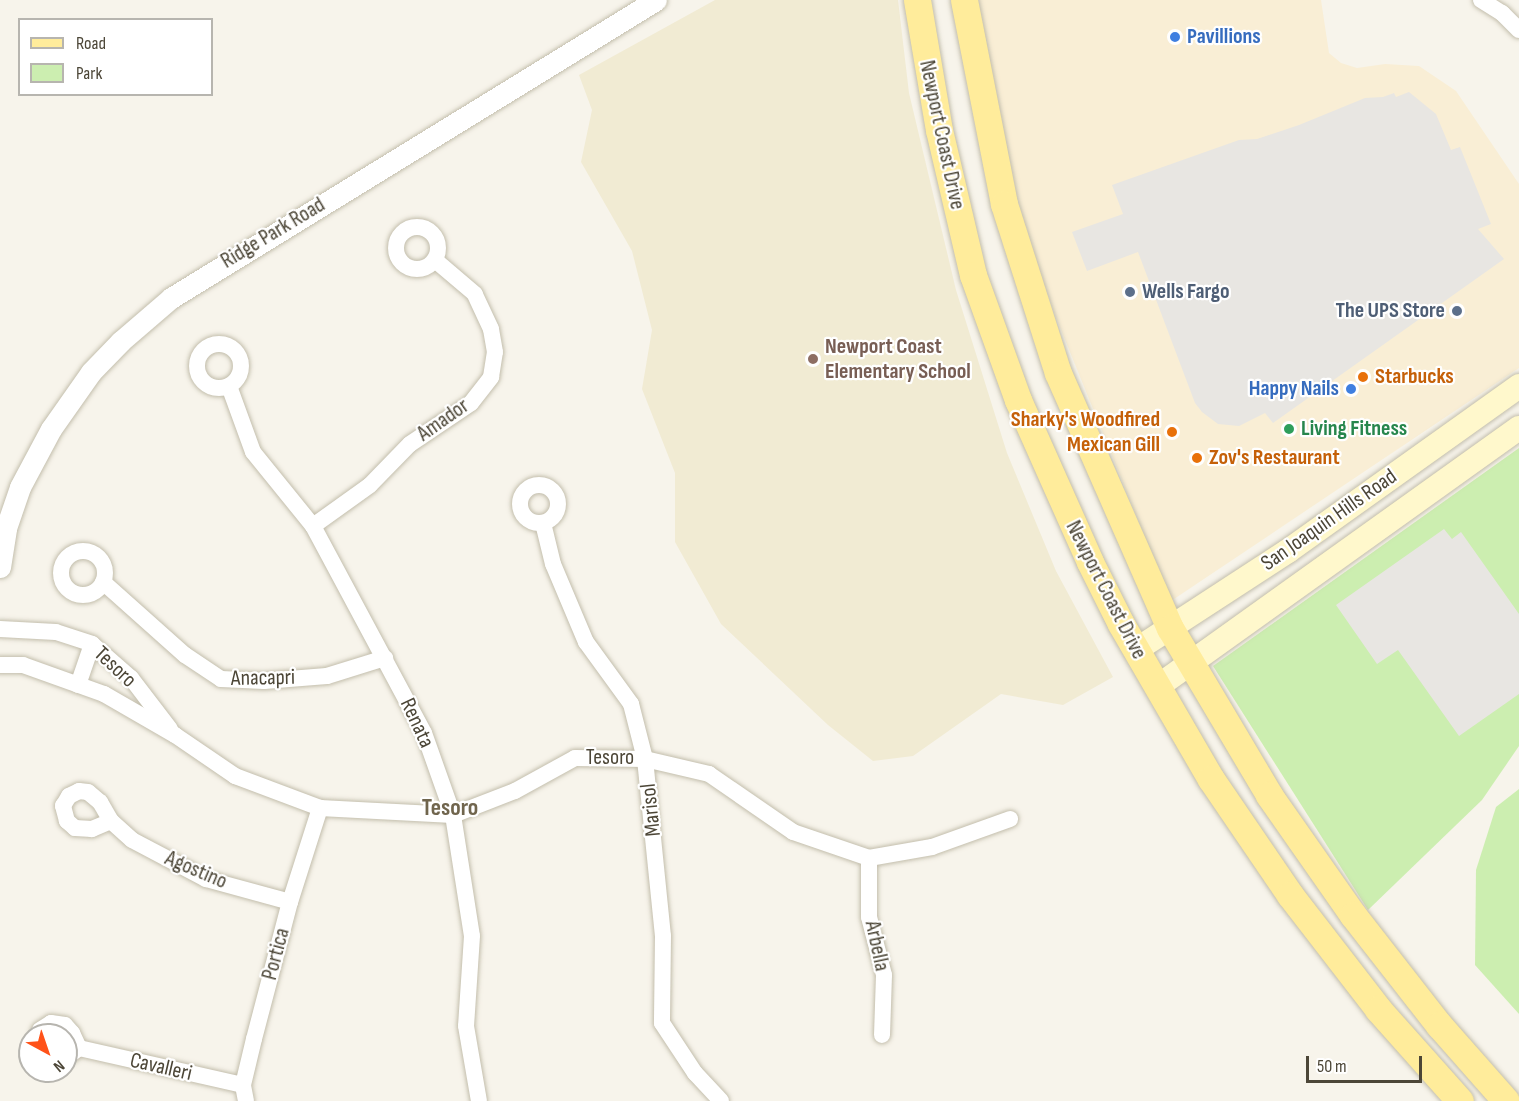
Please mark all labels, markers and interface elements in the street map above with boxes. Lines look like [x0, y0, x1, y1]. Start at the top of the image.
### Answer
legend [18, 18, 213, 96]
place label: Pavillions [1187, 24, 1261, 50]
marker: Pavillions [1168, 30, 1182, 44]
text: Road [76, 33, 106, 54]
street label: Newport Coast Drive [913, 58, 971, 212]
text: Park [76, 63, 102, 84]
street label: Ridge Park Road [216, 192, 330, 274]
place label: Wells Fargo [1142, 279, 1230, 305]
marker: Wells Fargo [1123, 285, 1137, 299]
place label: The UPS Store [1336, 298, 1445, 324]
marker: The UPS Store [1450, 304, 1464, 318]
place label: Newport Coast Elementary School [825, 333, 971, 384]
marker: Newport Coast Elementary School [806, 352, 820, 366]
place label: Starbucks [1375, 364, 1454, 390]
marker: Starbucks [1356, 370, 1370, 384]
place label: Happy Nails [1249, 376, 1339, 402]
marker: Happy Nails [1344, 382, 1358, 396]
street label: Amador [412, 393, 474, 447]
place label: Sharky's Woodfired Mexican Gill [1011, 406, 1160, 458]
place label: Living Fitness [1301, 416, 1407, 442]
marker: Living Fitness [1282, 422, 1296, 436]
marker: Sharky's Woodfired Mexican Gill [1165, 425, 1179, 439]
place label: Zov's Restaurant [1209, 445, 1340, 471]
marker: Zov's Restaurant [1190, 451, 1204, 465]
street label: San Joaquin Hills Road [1256, 463, 1402, 577]
street label: Newport Coast Drive [1060, 516, 1152, 664]
street label: Tesoro [88, 641, 142, 693]
street label: Anacapri [231, 664, 295, 692]
street label: Renata [394, 694, 440, 752]
street label: Tesoro [586, 745, 634, 771]
street label: Marisol [635, 782, 667, 838]
district label: Tesoro [422, 794, 478, 822]
street label: Agostino [161, 845, 231, 895]
street label: Arbella [859, 918, 895, 974]
street label: Portica [256, 925, 296, 983]
north arrow [18, 1023, 78, 1083]
scale bar [1309, 1044, 1424, 1082]
street label: Cavalleri [127, 1047, 195, 1087]
text: N [49, 1056, 68, 1076]
text: 50 m [1317, 1056, 1347, 1077]

